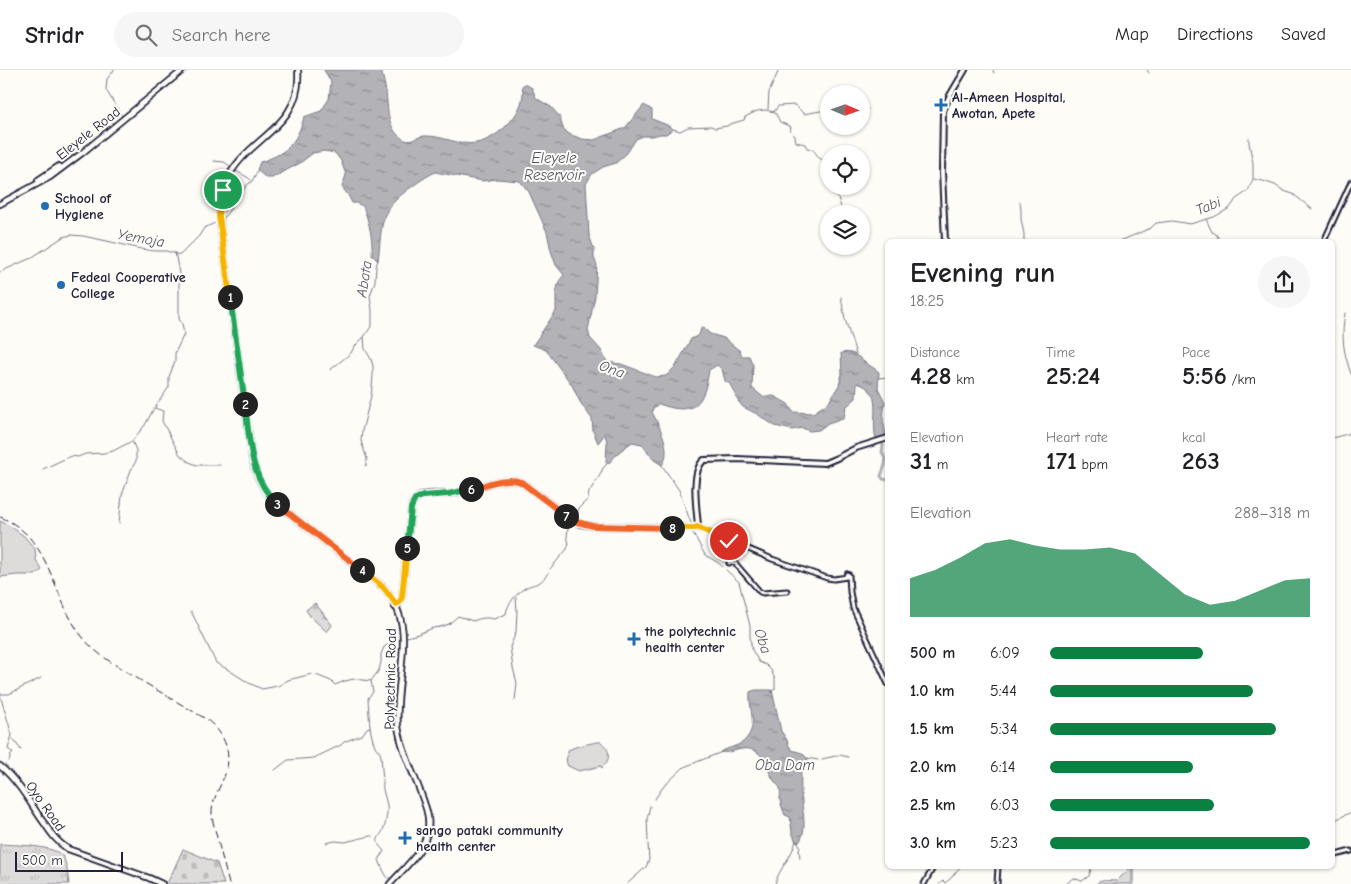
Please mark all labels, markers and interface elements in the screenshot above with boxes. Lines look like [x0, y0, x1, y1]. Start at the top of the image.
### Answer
search box [114, 12, 464, 57]
text: Stridr [25, 21, 84, 49]
icon: search [132, 21, 160, 49]
text: Search here [172, 24, 271, 46]
text: Map [1115, 24, 1149, 45]
text: Directions [1177, 24, 1253, 45]
text: Saved [1281, 24, 1326, 45]
north arrow [820, 85, 870, 135]
map controls [820, 85, 870, 255]
place label: Al-Ameen Hospital, Awotan, Apete [952, 89, 1066, 122]
marker: Al-Ameen Hospital, Awotan, Apete [934, 98, 948, 112]
street label: Eleyele Road [53, 103, 124, 164]
button: locate [820, 145, 870, 195]
water label: Eleyele Reservoir [524, 149, 585, 184]
pin [202, 169, 244, 211]
icon: arrive [209, 176, 237, 204]
place label: School of Hygiene [55, 190, 112, 223]
water label: Tabi [1193, 192, 1224, 219]
marker: School of Hygiene [39, 200, 51, 212]
button: layers [820, 205, 870, 255]
water label: Yemoja [116, 225, 166, 251]
button: share [1258, 256, 1310, 308]
text: Evening run [910, 257, 1055, 289]
water label: Abata [352, 259, 376, 300]
place label: Fedeal Cooperative College [71, 269, 186, 302]
marker: Fedeal Cooperative College [55, 279, 67, 291]
pin: 1 [218, 284, 242, 310]
text: 1 [228, 289, 233, 306]
text: 18:25 [910, 292, 945, 310]
text: Distance [910, 344, 960, 361]
text: Time [1046, 344, 1075, 361]
text: Pace [1182, 344, 1210, 361]
water label: Ona [597, 356, 627, 382]
text: 4.28 [910, 361, 952, 390]
text: 25:24 [1046, 361, 1100, 390]
text: 5:56 [1182, 361, 1227, 390]
text: km [952, 371, 975, 388]
text: /km [1227, 371, 1256, 388]
pin: 2 [232, 392, 258, 416]
text: 2 [242, 396, 249, 413]
text: Elevation [910, 429, 964, 446]
text: Heart rate [1046, 429, 1108, 446]
text: kcal [1182, 429, 1206, 446]
text: 31 [910, 446, 932, 475]
text: 171 [1046, 446, 1077, 475]
text: 263 [1182, 446, 1220, 475]
text: m [932, 456, 948, 473]
text: bpm [1077, 456, 1108, 473]
pin: 6 [458, 476, 484, 502]
text: 6 [468, 481, 475, 498]
pin: 3 [264, 492, 290, 516]
text: 3 [274, 496, 281, 513]
pin: 7 [554, 504, 578, 528]
text: Elevation [910, 504, 971, 522]
text: 288–318 m [1234, 504, 1310, 522]
text: 7 [563, 508, 570, 525]
pin: 8 [660, 516, 684, 540]
text: 8 [669, 520, 676, 537]
pin [708, 520, 750, 562]
icon: check [715, 527, 743, 555]
pin: 5 [394, 536, 420, 560]
text: 5 [404, 540, 411, 557]
pin: 4 [350, 558, 374, 582]
text: 4 [359, 562, 366, 579]
place label: the polytechnic health center [644, 623, 736, 656]
water label: Oba [751, 626, 776, 656]
street label: Polytechnic Road [381, 628, 400, 730]
marker: the polytechnic health center [627, 632, 641, 646]
text: 500 m [910, 644, 955, 662]
text: 6:09 [990, 644, 1020, 662]
text: 1.0 km [910, 682, 955, 700]
text: 5:44 [990, 682, 1017, 700]
text: 1.5 km [910, 720, 954, 738]
text: 5:34 [990, 720, 1017, 738]
water label: Oba Dam [755, 756, 815, 774]
text: 2.0 km [910, 758, 956, 776]
text: 6:14 [990, 758, 1016, 776]
street label: Oyo Road [22, 778, 69, 835]
text: 2.5 km [910, 796, 956, 814]
text: 6:03 [990, 796, 1019, 814]
place label: sango pataki community health center [416, 822, 563, 855]
marker: sango pataki community health center [398, 831, 412, 845]
text: 3.0 km [910, 834, 956, 852]
text: 5:23 [990, 834, 1018, 852]
scale bar [15, 849, 122, 872]
text: 500 m [22, 852, 63, 869]

